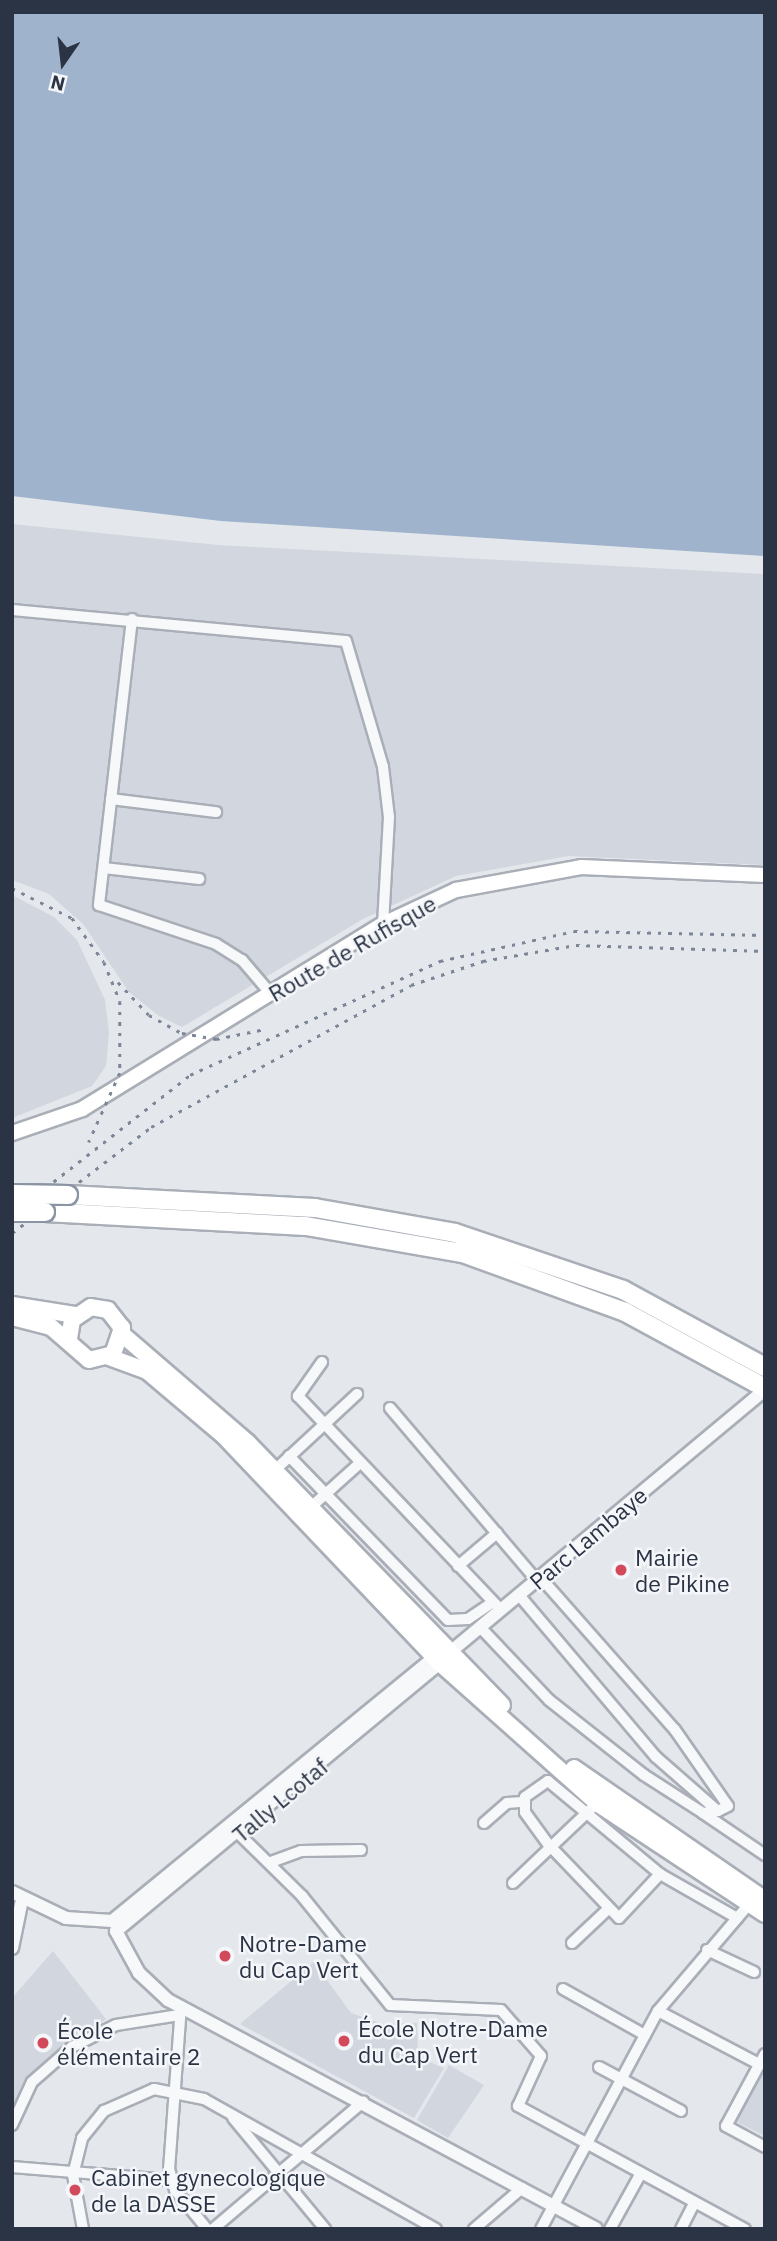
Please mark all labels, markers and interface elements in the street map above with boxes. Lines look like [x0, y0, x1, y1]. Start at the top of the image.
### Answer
north arrow [28, 28, 98, 98]
text: N [48, 70, 68, 97]
street label: Route de Rufisque [263, 889, 441, 1007]
street label: Parc Lambaye [524, 1481, 652, 1595]
place label: Mairie de Pikine [635, 1543, 730, 1597]
marker: Mairie de Pikine [613, 1562, 629, 1578]
street label: Tally Lcotaf [227, 1752, 333, 1848]
place label: Notre-Dame du Cap Vert [239, 1929, 367, 1983]
marker: Notre-Dame du Cap Vert [217, 1948, 233, 1964]
place label: École Notre-Dame du Cap Vert [358, 2014, 548, 2068]
place label: École élémentaire 2 [57, 2016, 201, 2070]
marker: École Notre-Dame du Cap Vert [336, 2033, 352, 2049]
marker: École élémentaire 2 [35, 2035, 51, 2051]
place label: Cabinet gynecologique de la DASSE [91, 2163, 326, 2217]
marker: Cabinet gynecologique de la DASSE [65, 2180, 85, 2200]

